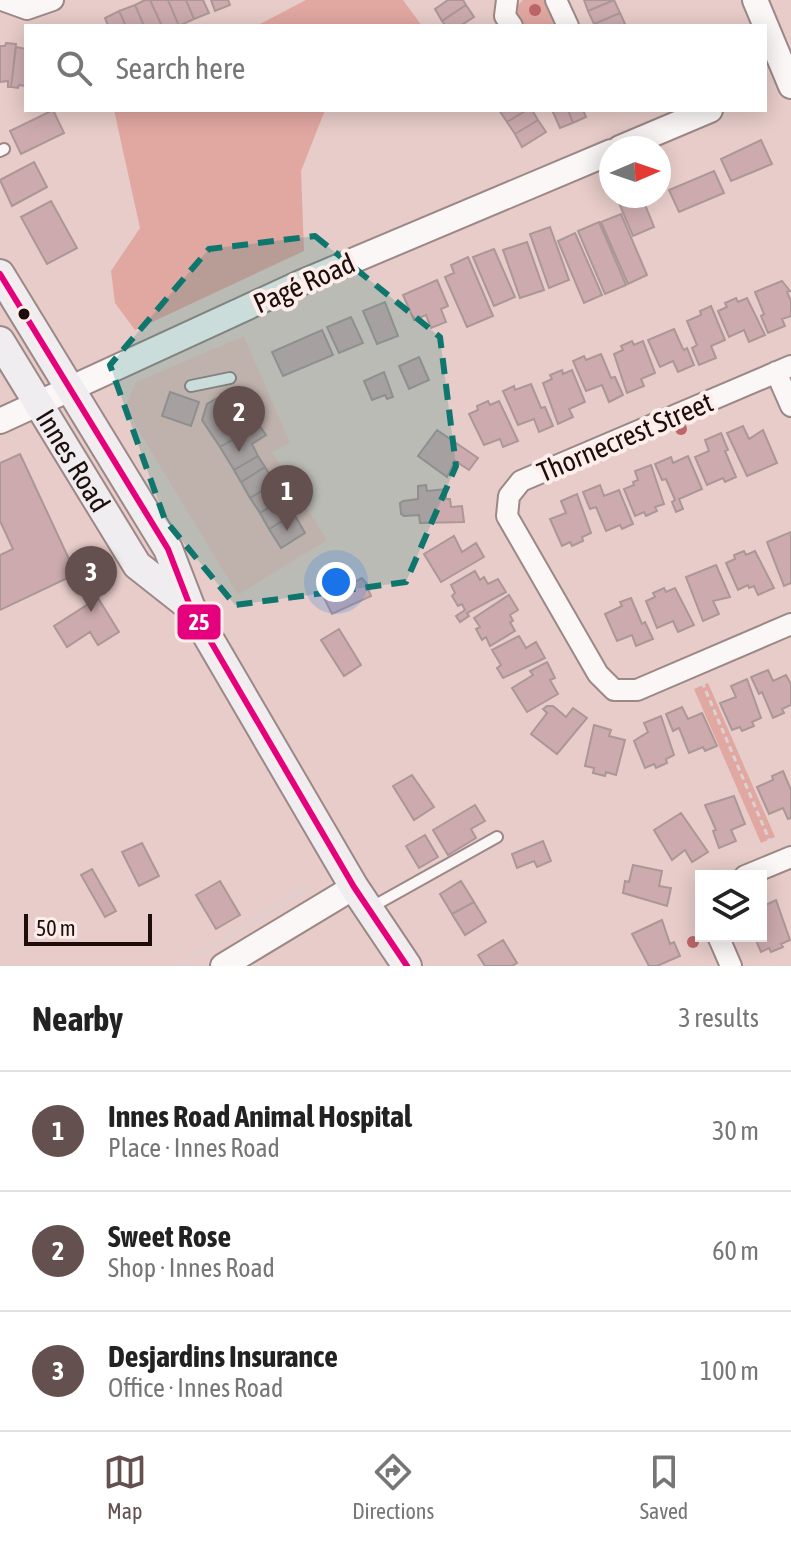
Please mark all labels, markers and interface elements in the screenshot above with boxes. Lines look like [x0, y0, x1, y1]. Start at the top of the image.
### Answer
search box [24, 24, 767, 112]
icon: search [52, 46, 96, 90]
text: Search here [116, 51, 245, 85]
north arrow [599, 136, 671, 208]
street label: Pagé Road [248, 246, 360, 320]
unlabelled marker [16, 306, 32, 322]
pin: 2 [213, 386, 265, 452]
street label: Thornecrest Street [532, 386, 718, 488]
street label: Innes Road [30, 403, 117, 518]
pin: 1 [261, 465, 313, 531]
pin: 3 [65, 546, 117, 612]
your location [316, 562, 356, 602]
line badge: 25 [176, 603, 222, 641]
text: 25 [189, 609, 209, 635]
map controls [695, 870, 767, 942]
button: layers [695, 870, 767, 942]
scale bar [24, 910, 152, 946]
text: 50 m [36, 915, 76, 941]
text: Nearby [32, 999, 123, 1038]
text: 3 results [678, 1003, 759, 1033]
text: Innes Road Animal Hospital [108, 1099, 412, 1133]
text: 1 [52, 1116, 64, 1146]
text: 30 m [712, 1116, 759, 1146]
text: Place · Innes Road [108, 1133, 280, 1163]
text: Sweet Rose [108, 1219, 231, 1253]
text: 2 [52, 1236, 64, 1266]
text: 60 m [712, 1236, 759, 1266]
text: Shop · Innes Road [108, 1253, 275, 1283]
text: Desjardins Insurance [108, 1339, 338, 1373]
text: 3 [52, 1356, 64, 1386]
text: 100 m [700, 1356, 759, 1386]
text: Office · Innes Road [108, 1373, 283, 1403]
tab: Map [103, 1450, 147, 1524]
tab: Directions [352, 1450, 434, 1524]
tab: Saved [640, 1450, 688, 1524]

